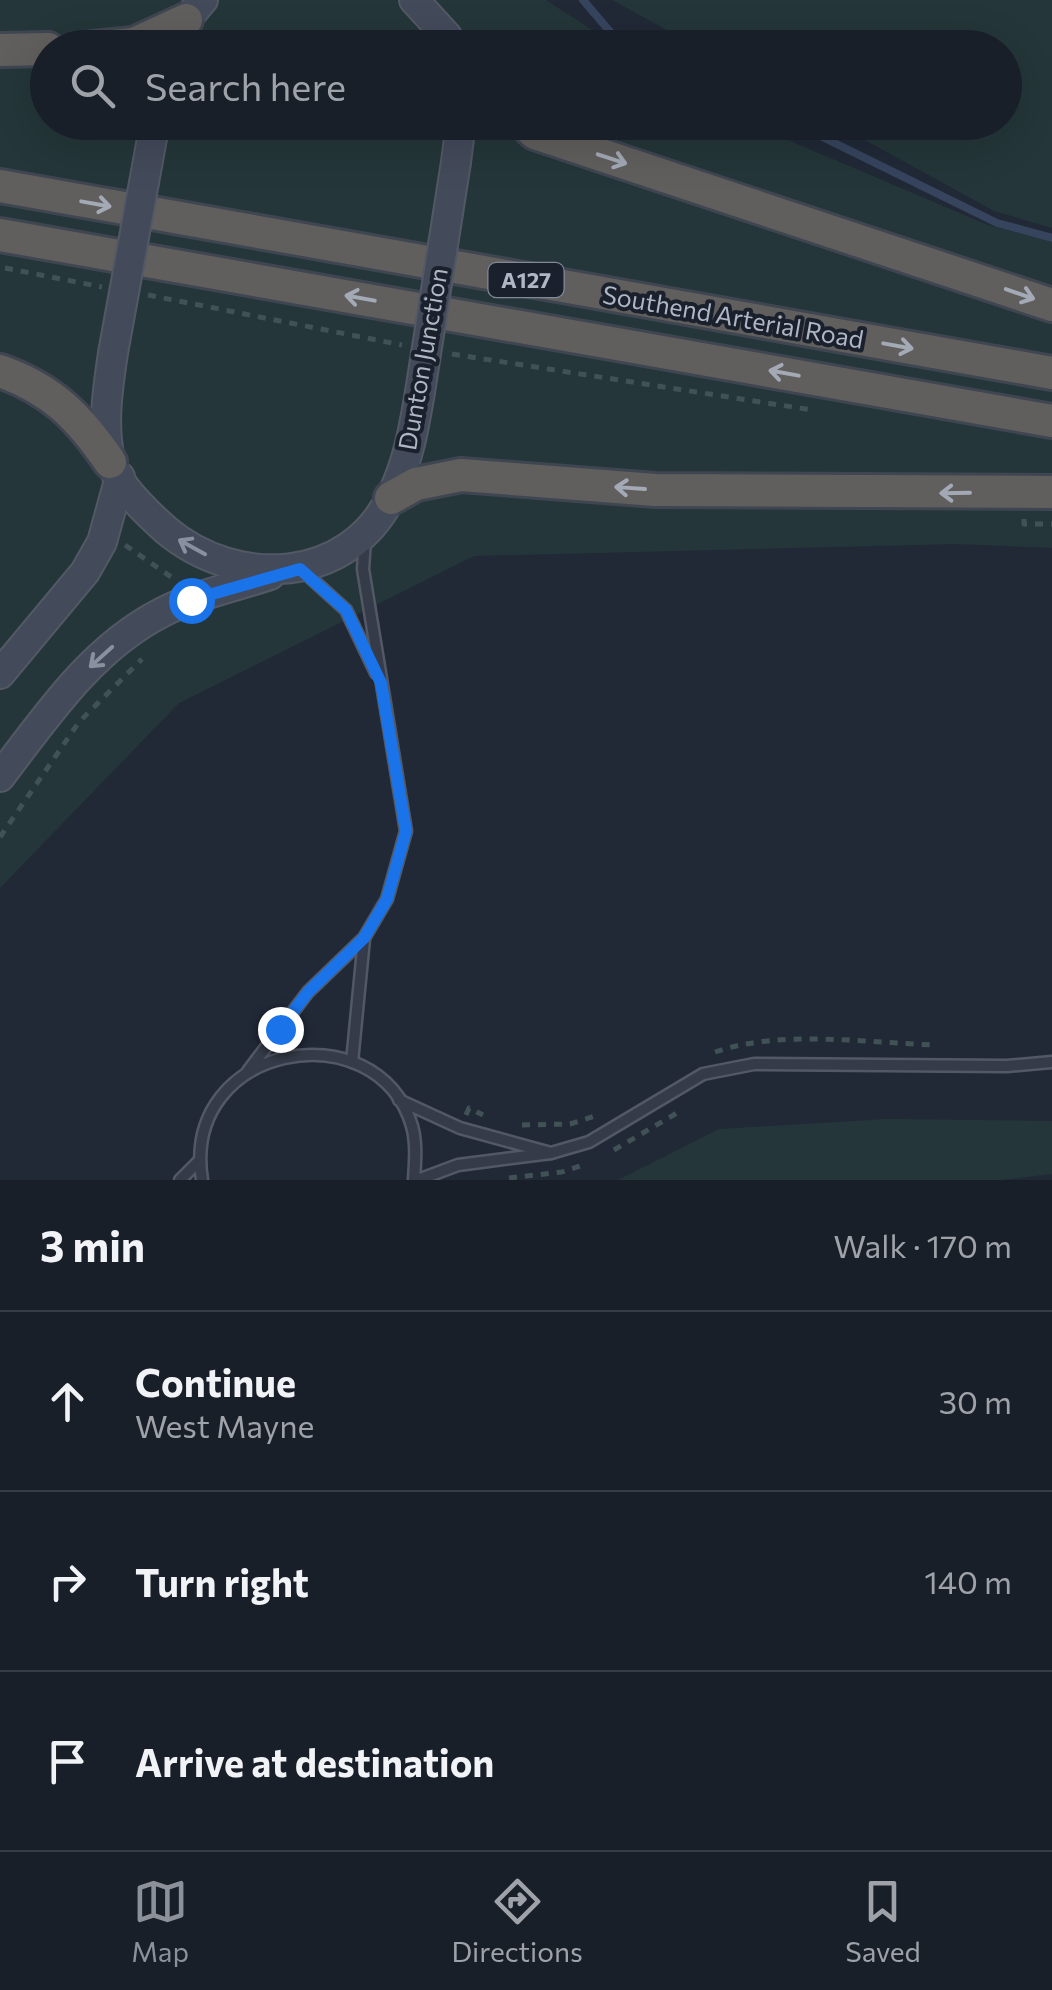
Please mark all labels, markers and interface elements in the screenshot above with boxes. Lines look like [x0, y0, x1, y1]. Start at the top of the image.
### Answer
search box [30, 30, 1022, 140]
icon: search [65, 58, 120, 113]
text: Search here [145, 62, 346, 109]
one-way arrow [596, 151, 627, 169]
one-way arrow [79, 195, 111, 214]
road number: A127 [488, 263, 564, 297]
street label: Dunton Junction [391, 265, 453, 452]
street label: Southend Arterial Road [600, 278, 866, 354]
one-way arrow [1004, 286, 1035, 304]
one-way arrow [345, 288, 377, 307]
one-way arrow [882, 337, 914, 356]
one-way arrow [768, 363, 800, 382]
one-way arrow [614, 478, 646, 497]
one-way arrow [939, 483, 971, 502]
one-way arrow [178, 536, 207, 556]
route start [169, 578, 215, 624]
one-way arrow [89, 645, 113, 669]
route end [258, 1007, 304, 1053]
text: 3 min [40, 1219, 145, 1271]
text: Walk · 170 m [834, 1225, 1012, 1265]
text: Continue [135, 1358, 296, 1405]
icon: ahead [40, 1374, 95, 1429]
text: 30 m [939, 1381, 1012, 1421]
text: West Mayne [135, 1405, 314, 1445]
icon: right [40, 1554, 95, 1609]
text: Turn right [135, 1558, 309, 1605]
text: 140 m [924, 1561, 1012, 1601]
icon: arrive [40, 1734, 95, 1789]
text: Arrive at destination [135, 1738, 494, 1785]
tab: Map [131, 1874, 189, 1968]
tab: Directions [451, 1874, 583, 1968]
tab: Saved [845, 1874, 921, 1968]

